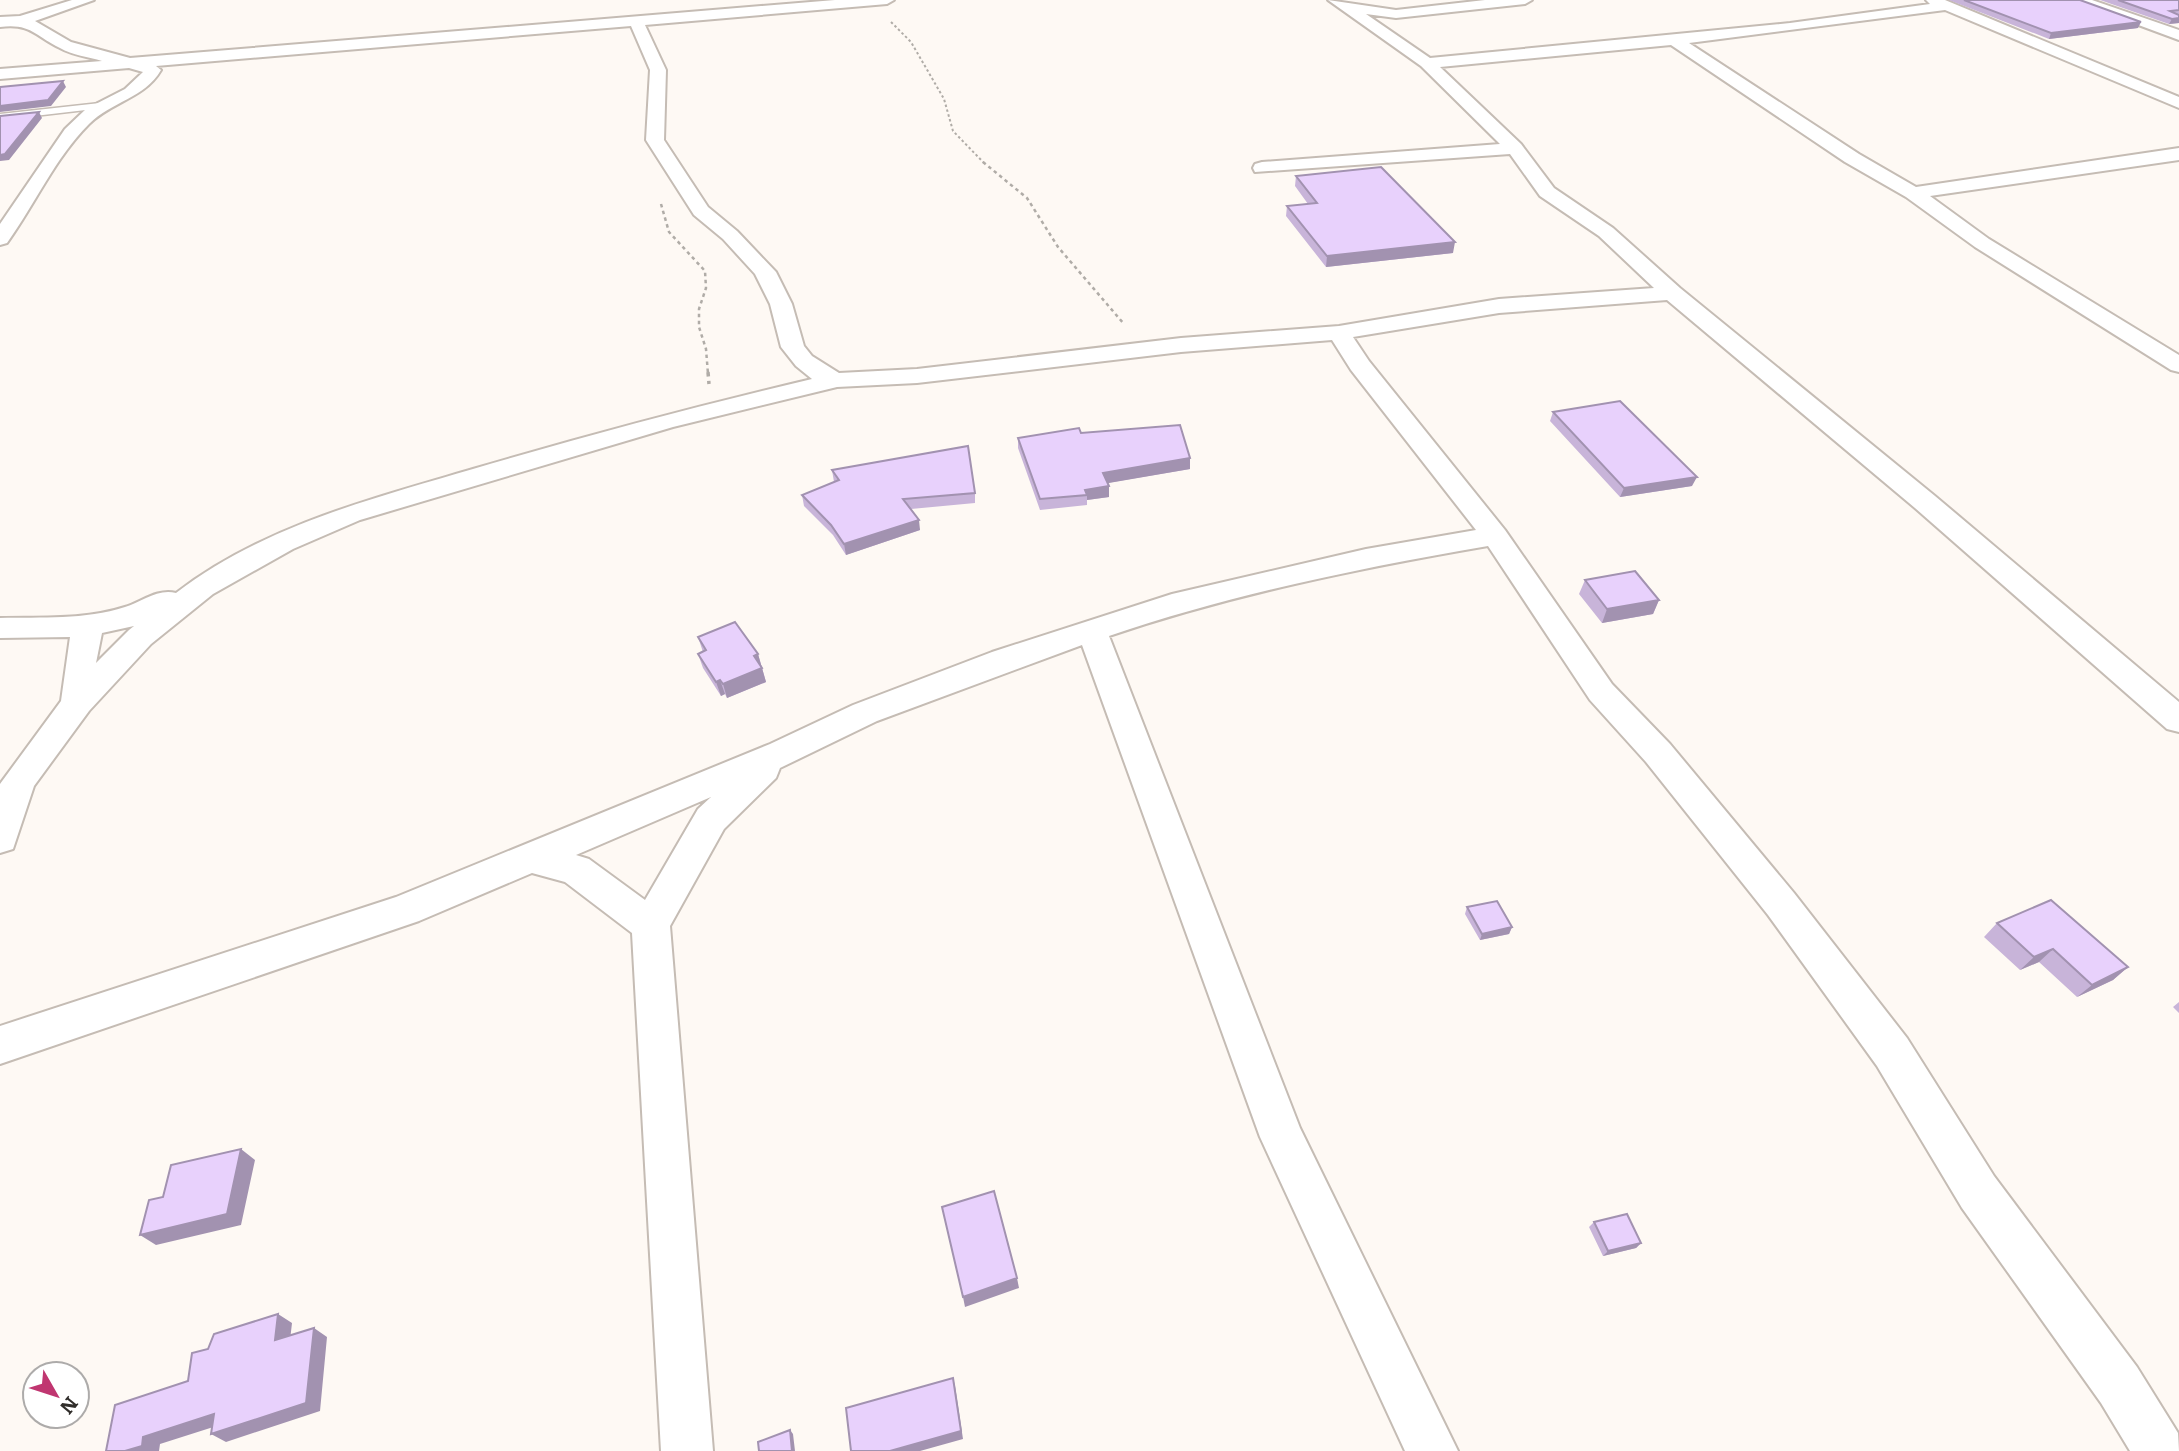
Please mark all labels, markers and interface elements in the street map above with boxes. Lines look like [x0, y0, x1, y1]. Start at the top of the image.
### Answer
north arrow [21, 1360, 91, 1430]
text: N [54, 1391, 86, 1421]

